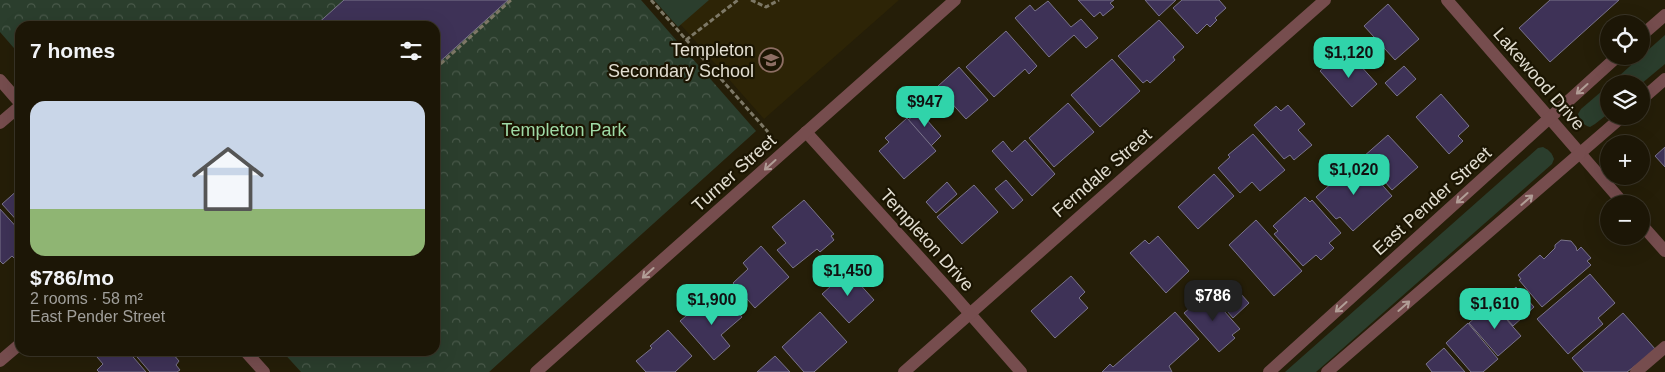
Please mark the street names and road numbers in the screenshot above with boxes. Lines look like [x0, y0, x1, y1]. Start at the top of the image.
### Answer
street label: Lakewood Drive [1489, 24, 1589, 134]
street label: Ferndale Street [1049, 125, 1155, 221]
street label: Turner Street [688, 130, 780, 216]
street label: East Pender Street [1369, 143, 1495, 259]
street label: Templeton Drive [876, 185, 978, 295]

